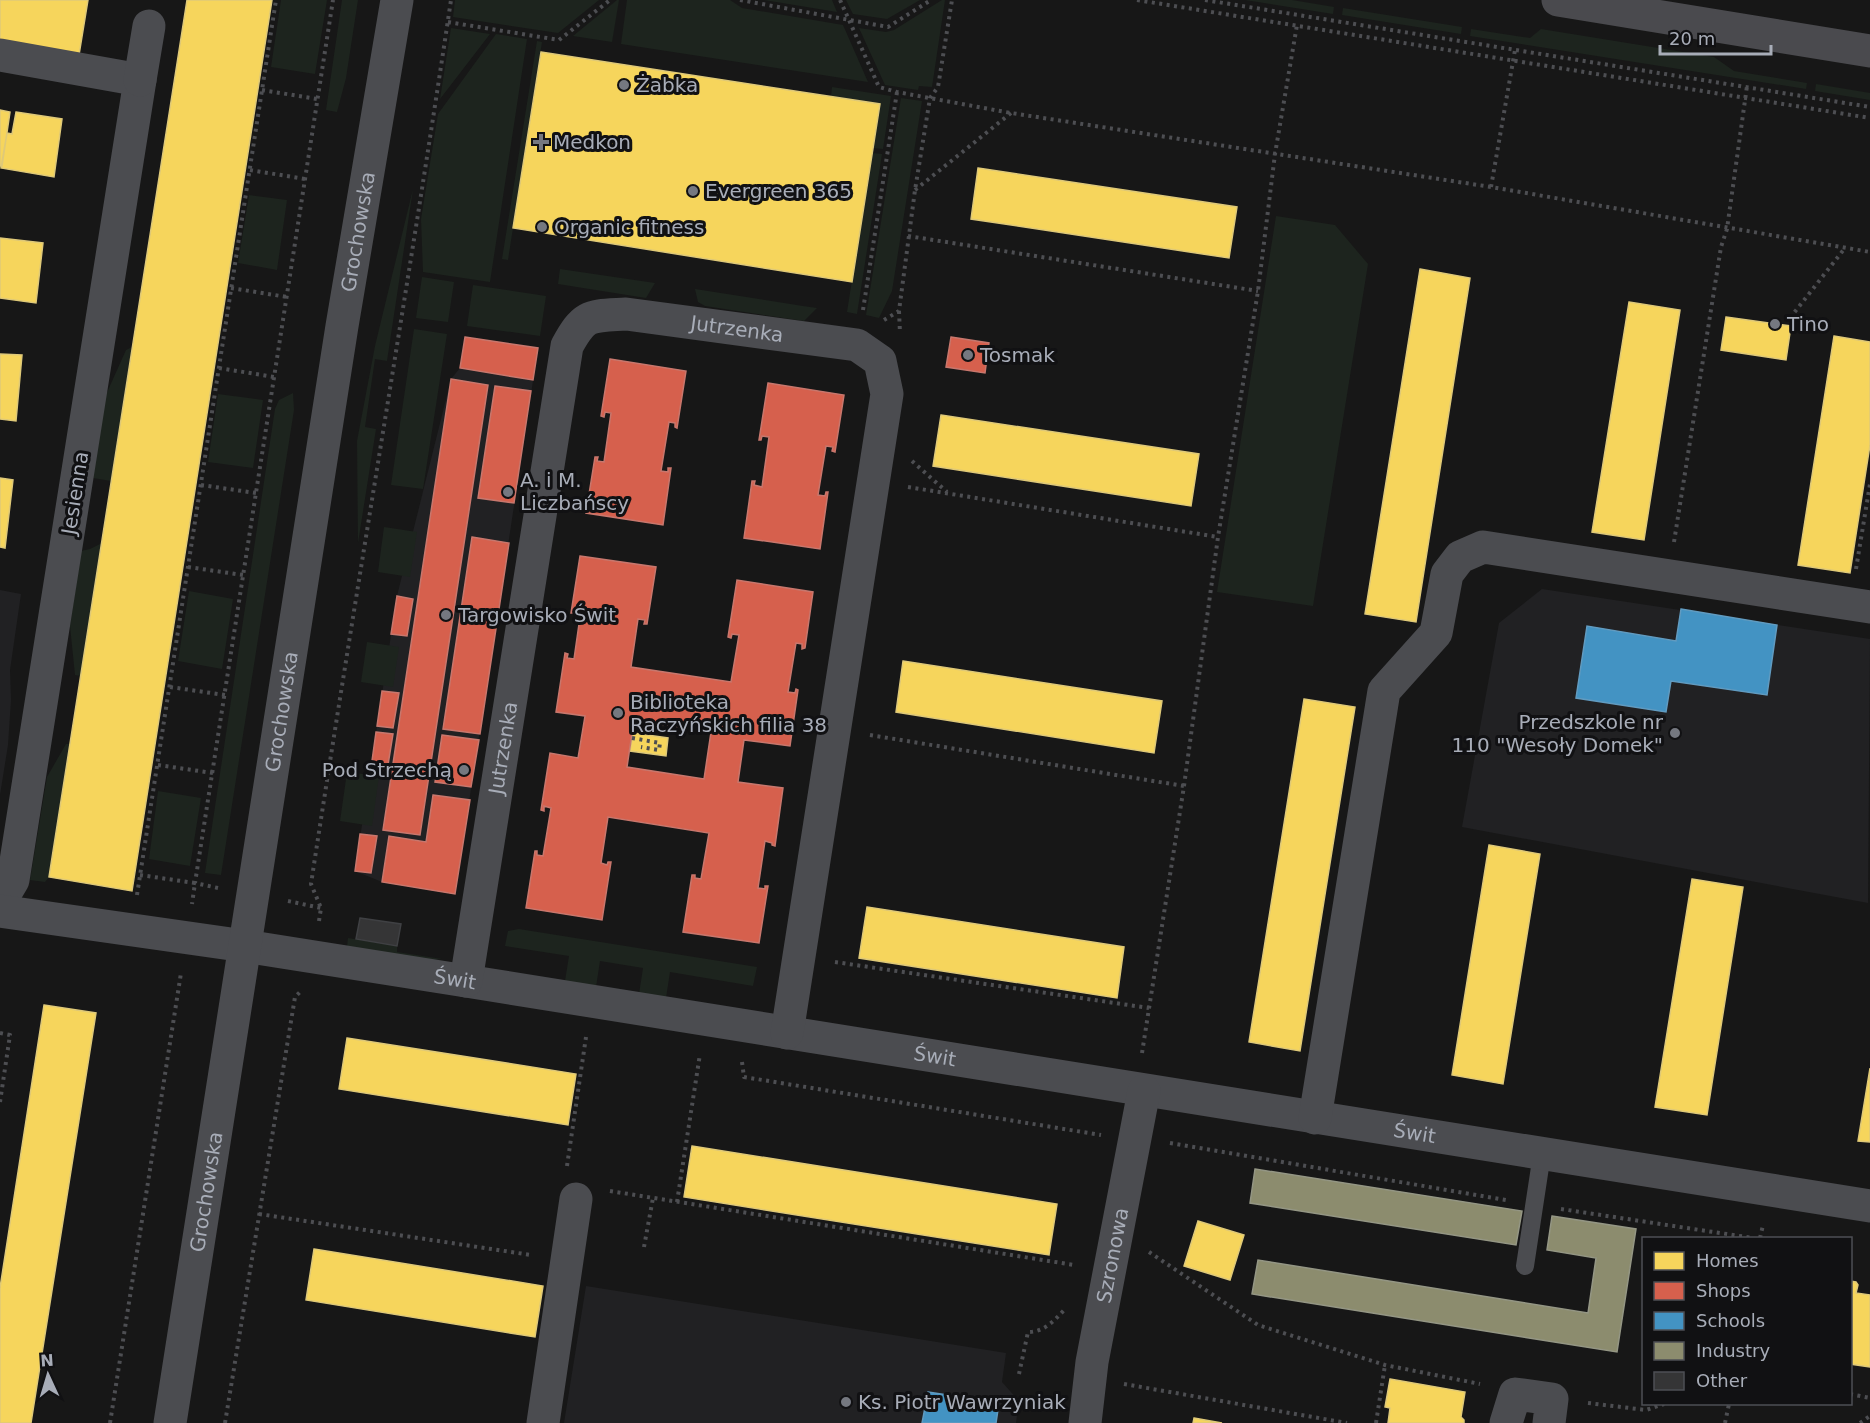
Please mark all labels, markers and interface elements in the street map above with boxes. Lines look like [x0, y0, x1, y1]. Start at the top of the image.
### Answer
scale bar [1660, 18, 1771, 56]
text: 20 m [1669, 28, 1715, 49]
place label: Żabka [636, 73, 698, 97]
marker: Żabka [617, 78, 631, 92]
place label: Medkon [553, 130, 631, 154]
marker: Medkon [534, 135, 548, 149]
street label: Grochowska [336, 170, 380, 294]
place label: Evergreen 365 [705, 179, 852, 203]
marker: Evergreen 365 [686, 184, 700, 198]
place label: Organic fitness [554, 215, 704, 239]
marker: Organic fitness [535, 220, 549, 234]
street label: Jutrzenka [687, 311, 785, 347]
place label: Tino [1786, 312, 1829, 336]
marker: Tino [1768, 317, 1782, 331]
place label: Tosmak [979, 343, 1055, 367]
marker: Tosmak [961, 348, 975, 362]
street label: Jesienna [56, 450, 93, 538]
place label: A. i M. Liczbańscy [520, 468, 629, 515]
marker: A. i M. Liczbańscy [501, 485, 515, 499]
place label: Targowisko Świt [457, 603, 616, 627]
marker: Targowisko Świt [439, 608, 453, 622]
street label: Grochowska [260, 650, 303, 774]
place label: Biblioteka Raczyńskich filia 38 [630, 690, 827, 737]
street label: Jutrzenka [484, 700, 522, 798]
marker: Biblioteka Raczyńskich filia 38 [611, 706, 625, 720]
place label: Przedszkole nr 110 "Wesoły Domek" [1452, 710, 1664, 757]
marker: Przedszkole nr 110 "Wesoły Domek" [1668, 726, 1682, 740]
place label: Pod Strzechą [322, 758, 452, 782]
marker: Pod Strzechą [457, 763, 471, 777]
street label: Świt [432, 964, 478, 994]
street label: Świt [912, 1041, 958, 1071]
street label: Świt [1392, 1118, 1438, 1148]
street label: Grochowska [185, 1130, 228, 1254]
street label: Szronowa [1092, 1206, 1133, 1305]
legend [1642, 1237, 1852, 1405]
text: Homes [1696, 1250, 1759, 1271]
text: Shops [1696, 1280, 1751, 1301]
text: Schools [1696, 1310, 1765, 1331]
text: Industry [1696, 1340, 1770, 1361]
north arrow [18, 1345, 78, 1405]
text: N [40, 1351, 54, 1370]
text: Other [1696, 1370, 1748, 1391]
place label: Ks. Piotr Wawrzyniak [858, 1390, 1066, 1414]
marker: Ks. Piotr Wawrzyniak [839, 1395, 853, 1409]

